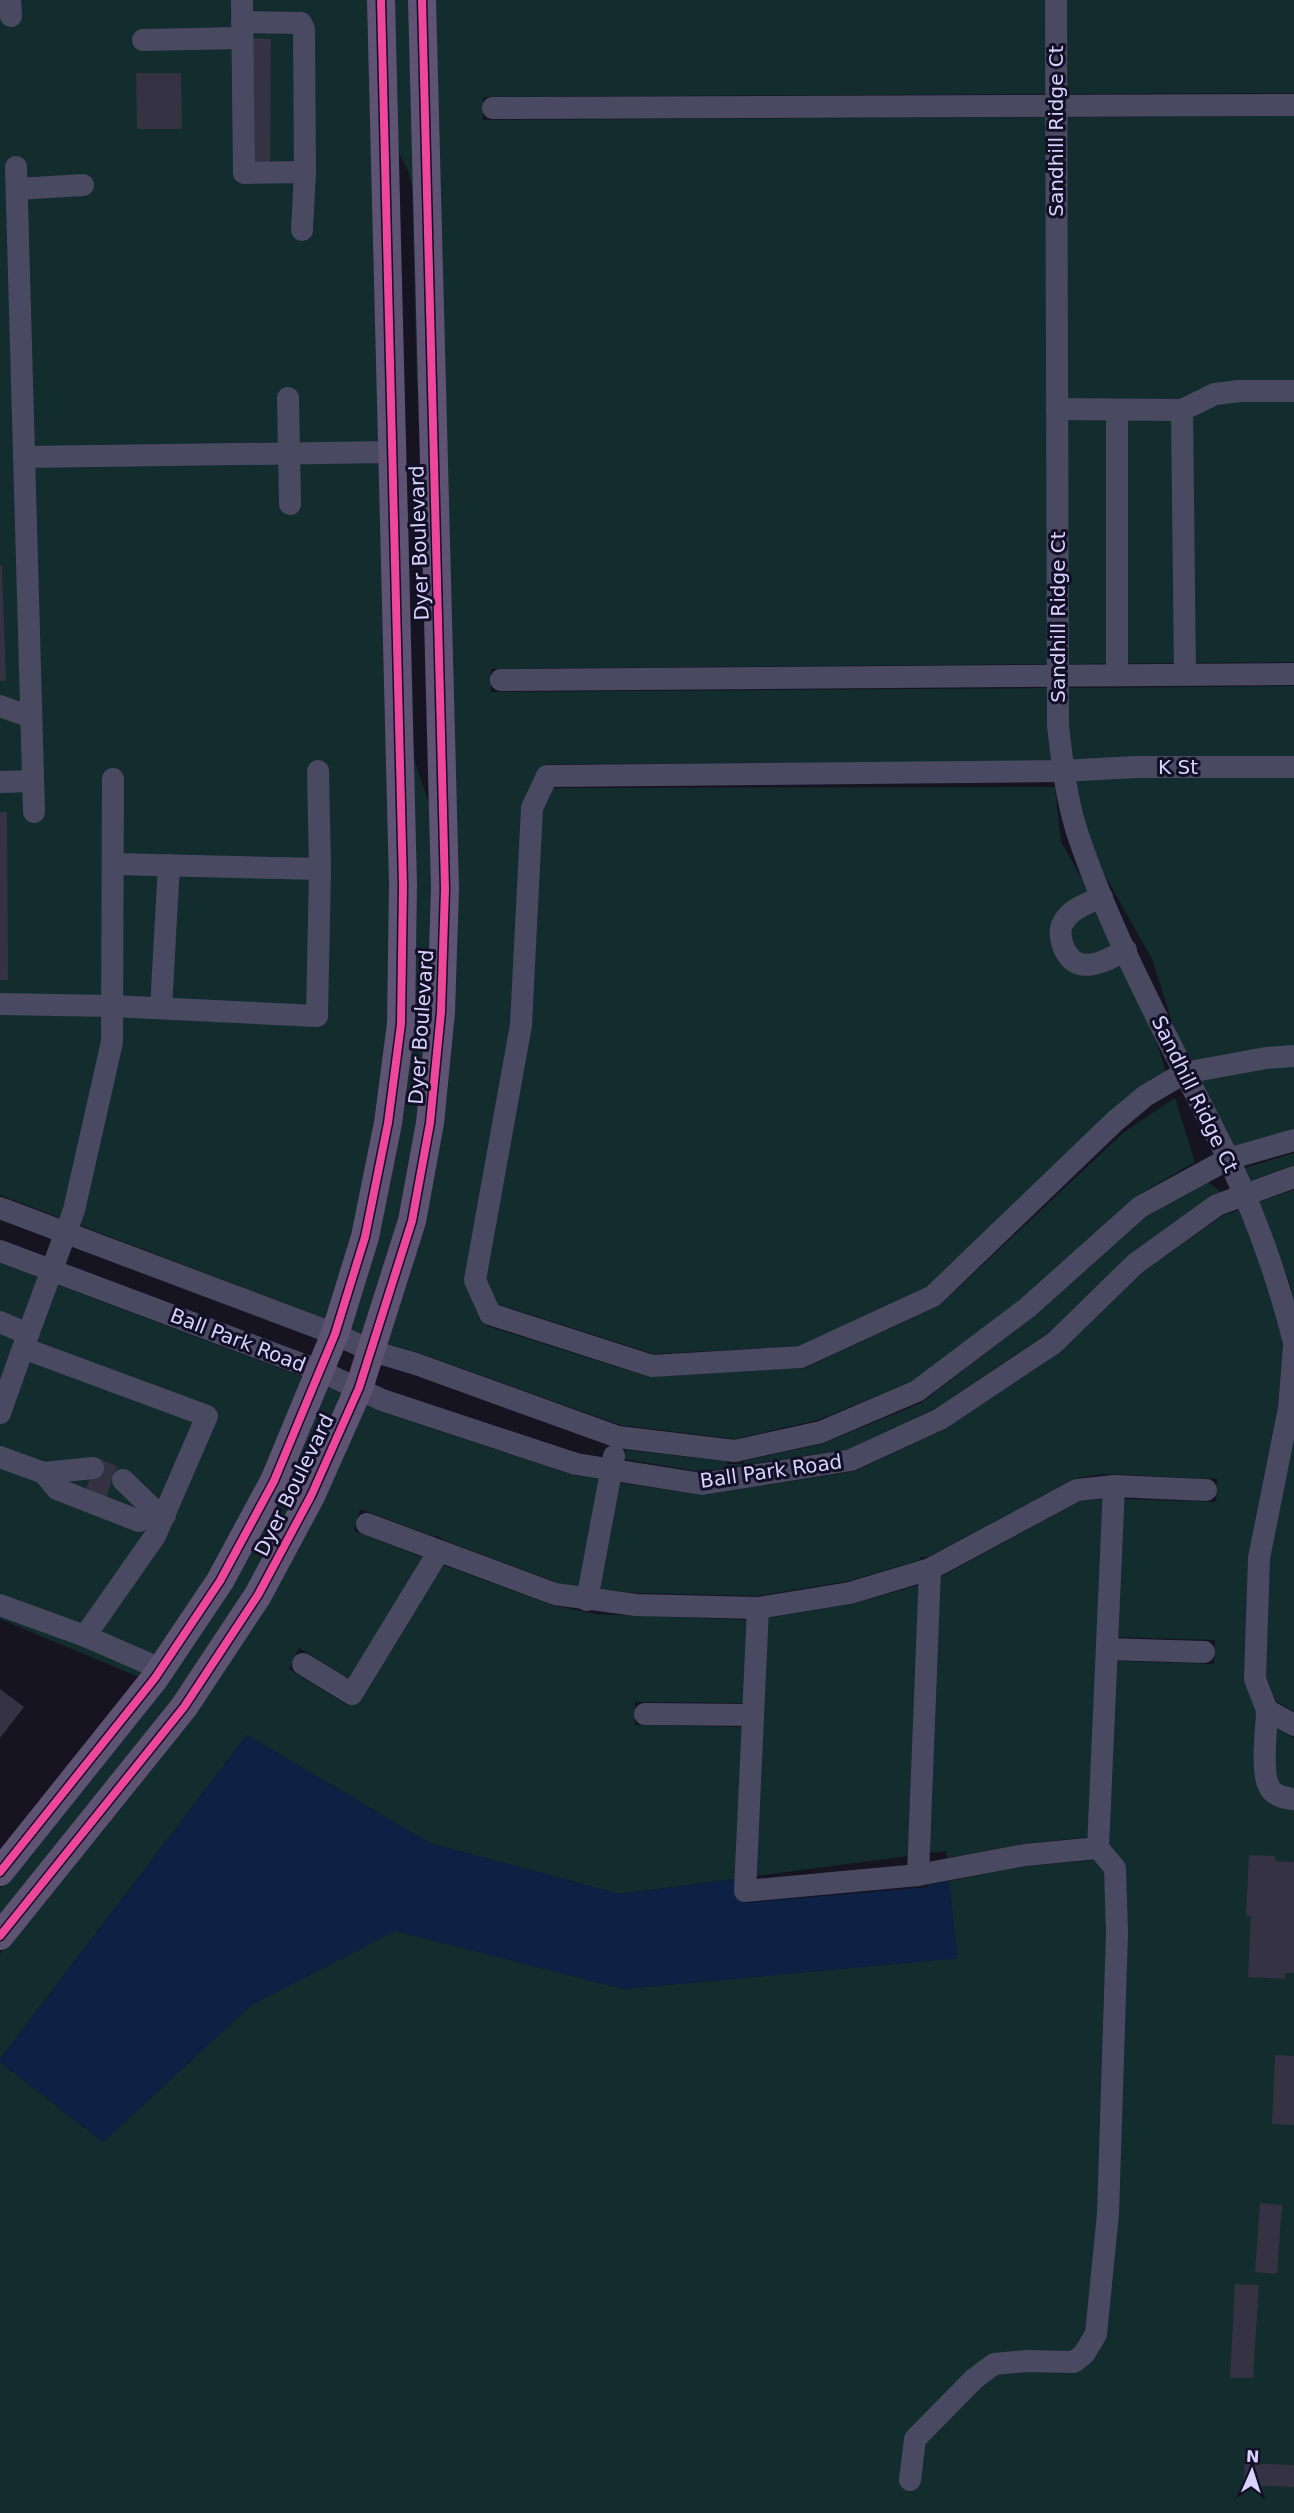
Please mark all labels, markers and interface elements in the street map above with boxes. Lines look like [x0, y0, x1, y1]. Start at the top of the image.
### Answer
street label: Sandhill Ridge Ct [1044, 45, 1068, 217]
street label: Dyer Boulevard [404, 465, 434, 621]
street label: Sandhill Ridge Ct [1046, 531, 1070, 703]
street label: K St [1158, 755, 1198, 779]
street label: Dyer Boulevard [404, 949, 438, 1105]
street label: Sandhill Ridge Ct [1147, 1012, 1243, 1176]
street label: Ball Park Road [167, 1303, 309, 1377]
street label: Dyer Boulevard [249, 1410, 339, 1560]
street label: Ball Park Road [698, 1449, 844, 1493]
north arrow [1222, 2441, 1282, 2501]
text: N [1246, 2447, 1260, 2466]

